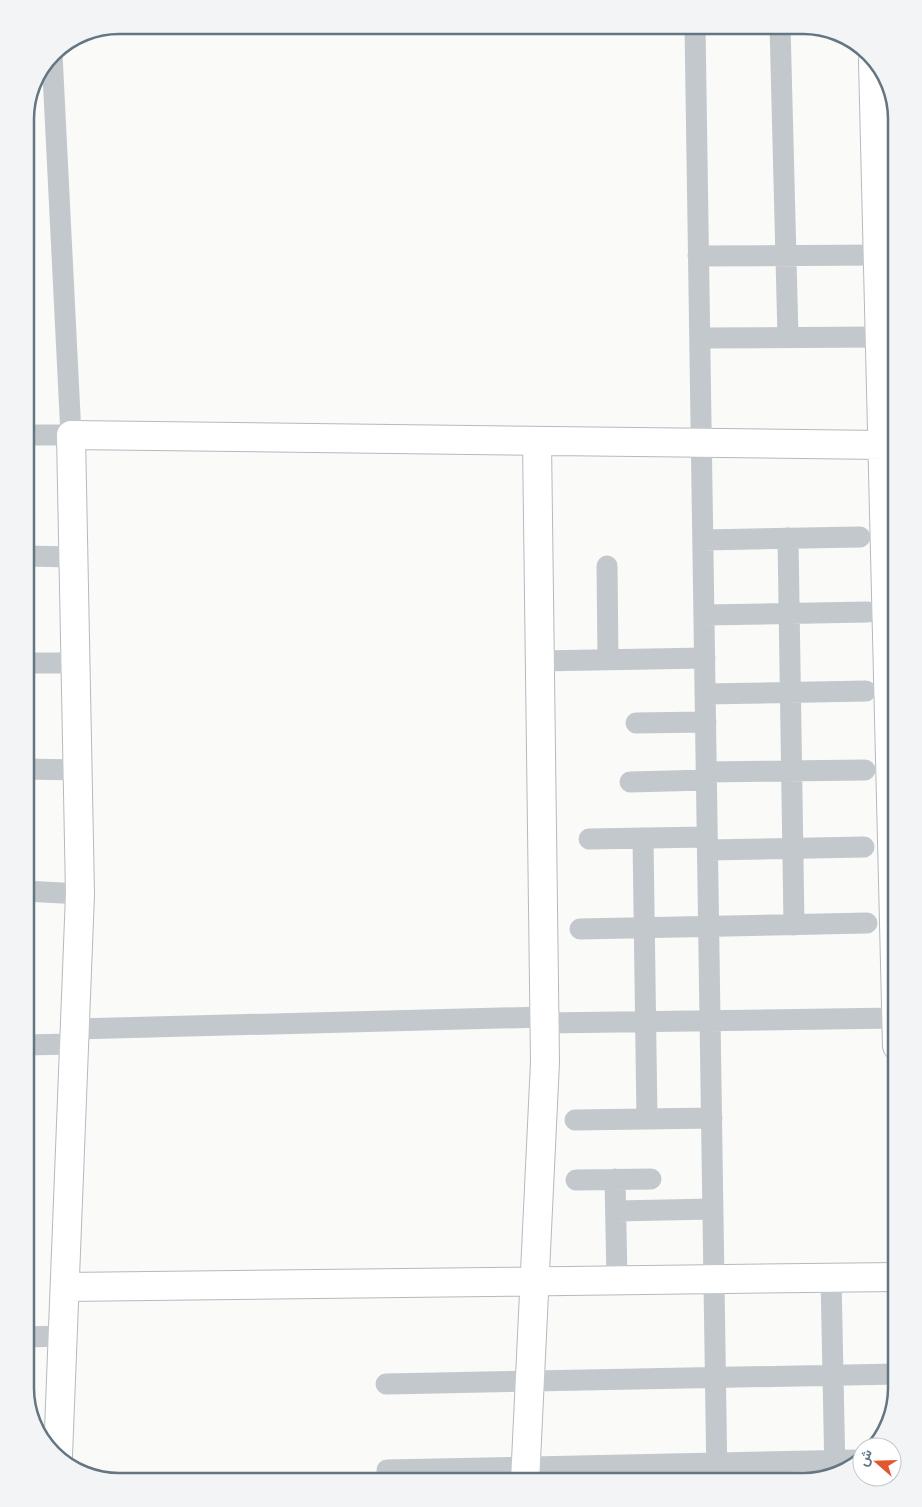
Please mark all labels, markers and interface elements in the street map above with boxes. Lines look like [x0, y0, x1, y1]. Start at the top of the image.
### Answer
north arrow [852, 1437, 902, 1487]
text: ش [852, 1446, 877, 1469]

